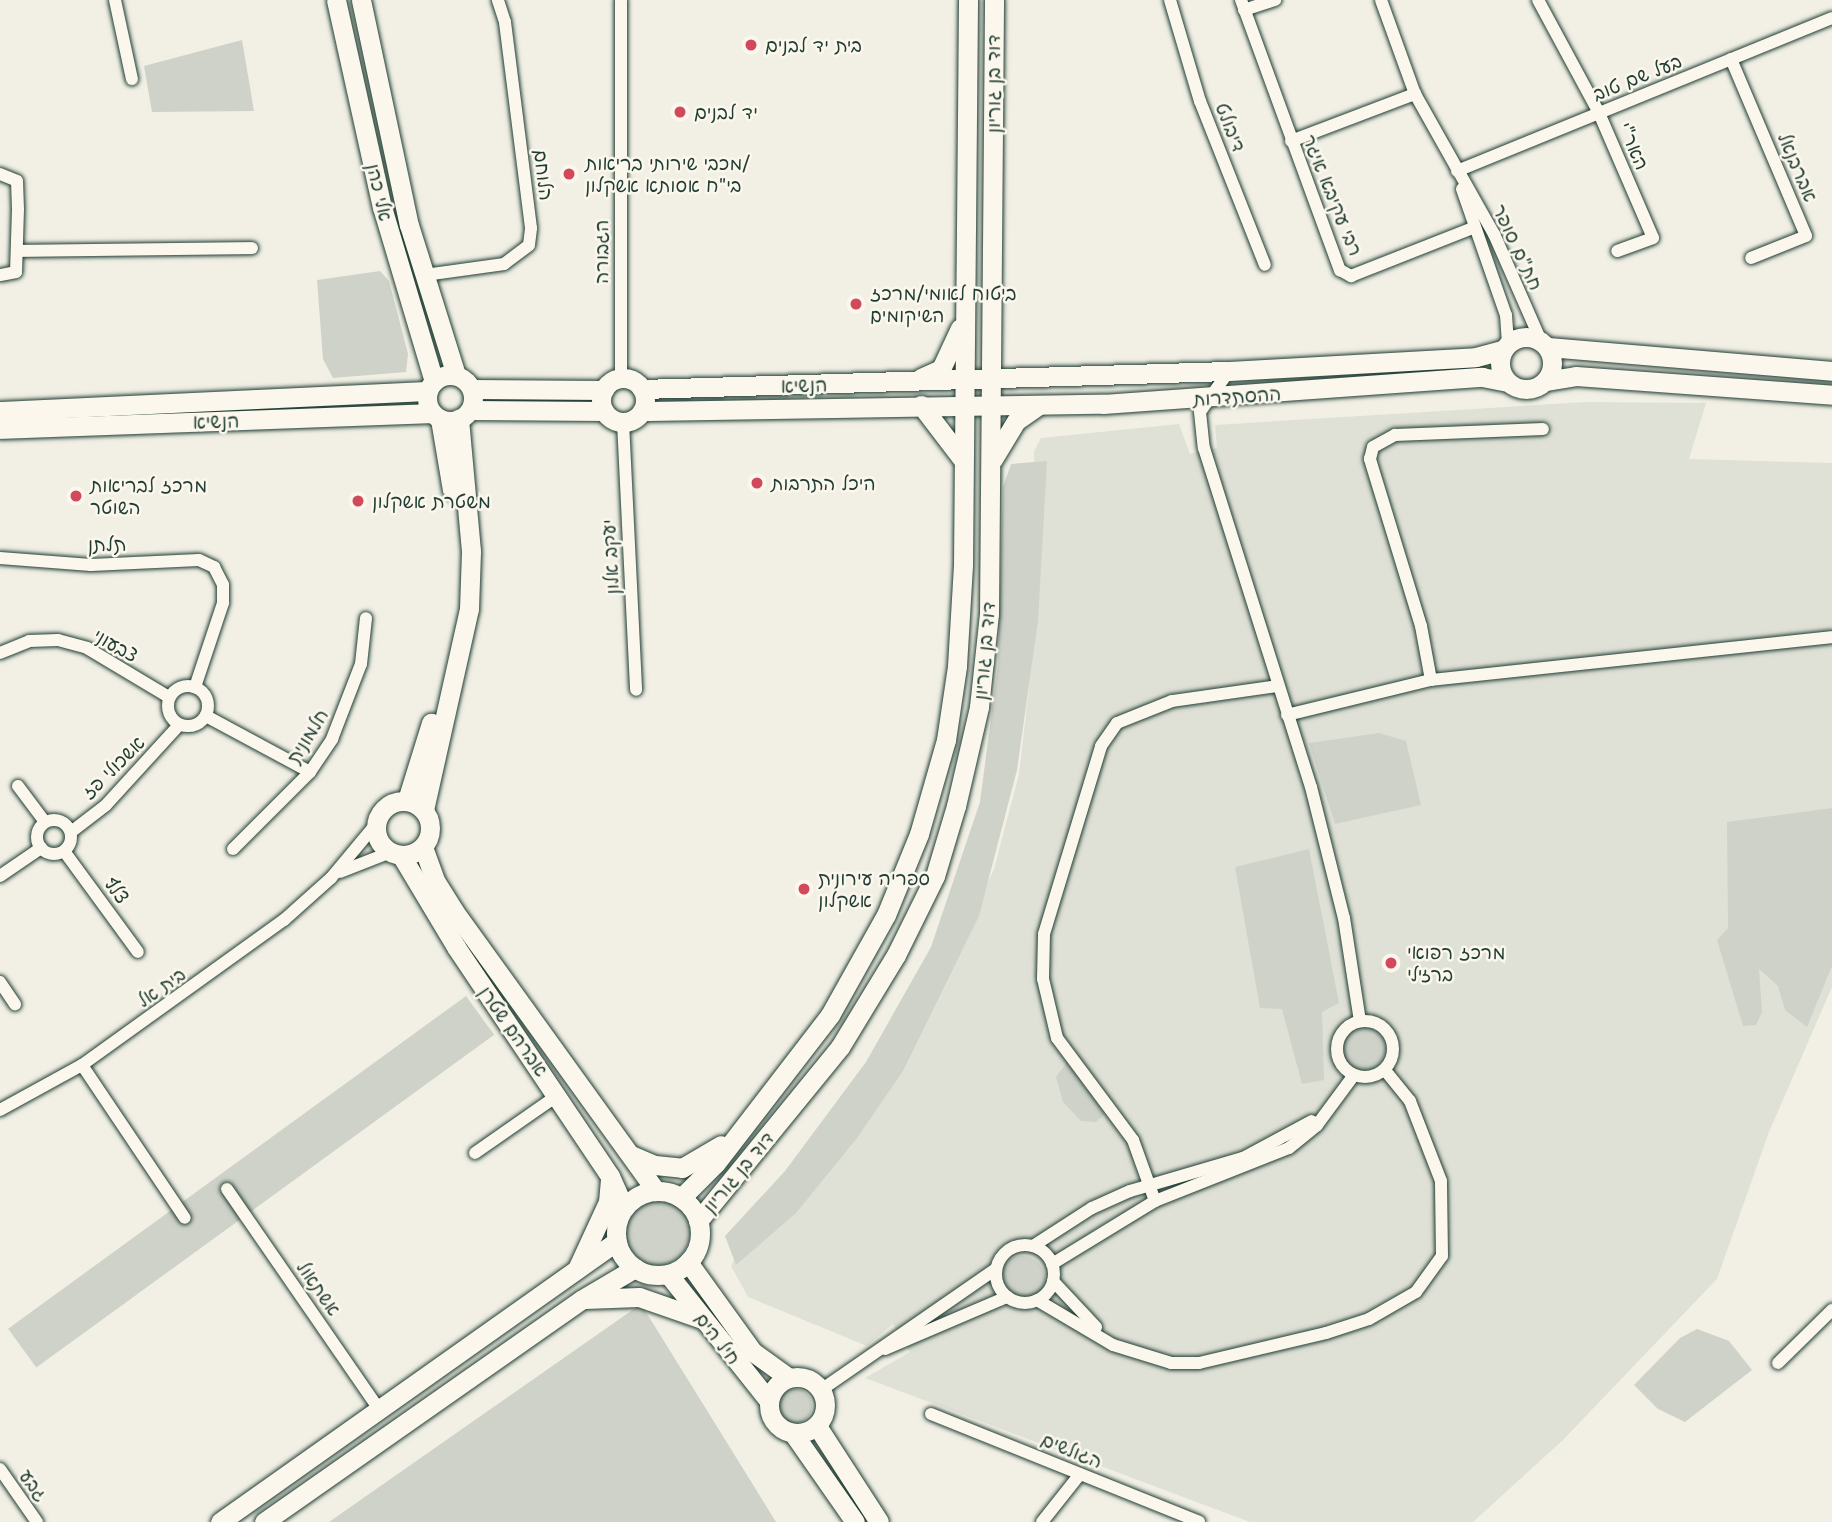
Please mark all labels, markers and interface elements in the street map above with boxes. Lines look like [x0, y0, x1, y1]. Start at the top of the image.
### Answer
place label: בית יד לבנים [765, 34, 862, 56]
street label: דוד בן גוריון [982, 35, 1004, 133]
marker: בית יד לבנים [743, 37, 759, 53]
street label: בעל שם טוב [1589, 49, 1685, 105]
street label: דיבולט [1211, 99, 1251, 155]
place label: יד לבנים [694, 101, 758, 123]
marker: יד לבנים [672, 104, 688, 120]
street label: האר"י [1614, 119, 1654, 173]
street label: אברבנאל [1773, 129, 1823, 205]
street label: רבי עקיבא איגר [1298, 131, 1368, 259]
street label: הלוחם [530, 148, 558, 202]
place label: מכבי שירותי בריאות/ בי"ח אסותא אשקלון [585, 152, 750, 196]
street label: אלי כהן [362, 161, 398, 223]
marker: מכבי שירותי בריאות/ בי"ח אסותא אשקלון [559, 164, 579, 184]
street label: חת"ם סופר [1488, 200, 1548, 294]
street label: הגבורה [590, 220, 612, 284]
place label: ביטוח לאומי/מרכז השיקומים [870, 282, 1017, 326]
marker: ביטוח לאומי/מרכז השיקומים [848, 296, 864, 312]
street label: הנשיא [780, 373, 828, 397]
street label: ההסתדרות [1192, 382, 1282, 410]
street label: הנשיא [192, 409, 240, 433]
place label: היכל התרבות [771, 472, 876, 494]
place label: מרכז לבריאות השוטר [90, 474, 207, 518]
marker: היכל התרבות [749, 475, 765, 491]
marker: מרכז לבריאות השוטר [68, 488, 84, 504]
place label: משטרת אשקלון [372, 490, 491, 512]
marker: משטרת אשקלון [350, 493, 366, 509]
street label: יעקב אלון [597, 519, 623, 595]
street label: תלתן [87, 532, 127, 556]
street label: דוד בן גוריון [968, 601, 1000, 701]
street label: צבעוני [90, 624, 142, 666]
street label: חלמונית [281, 704, 333, 768]
street label: אשכולי פז [77, 731, 149, 803]
place label: ספריה עירונית אשקלון [818, 867, 930, 911]
street label: צלף [100, 872, 134, 908]
marker: ספריה עירונית אשקלון [796, 881, 812, 897]
place label: מרכז רפואי ברזילי [1407, 941, 1506, 985]
marker: מרכז רפואי ברזילי [1381, 953, 1401, 973]
street label: בית אל [132, 962, 190, 1012]
street label: אברהם שטרן [475, 981, 553, 1081]
street label: דוד בן גוריון [698, 1127, 778, 1217]
street label: אשתאול [292, 1256, 346, 1320]
street label: חיל הים [690, 1307, 746, 1369]
street label: הגולשים [1038, 1427, 1106, 1473]
street label: גבע [15, 1465, 53, 1505]

